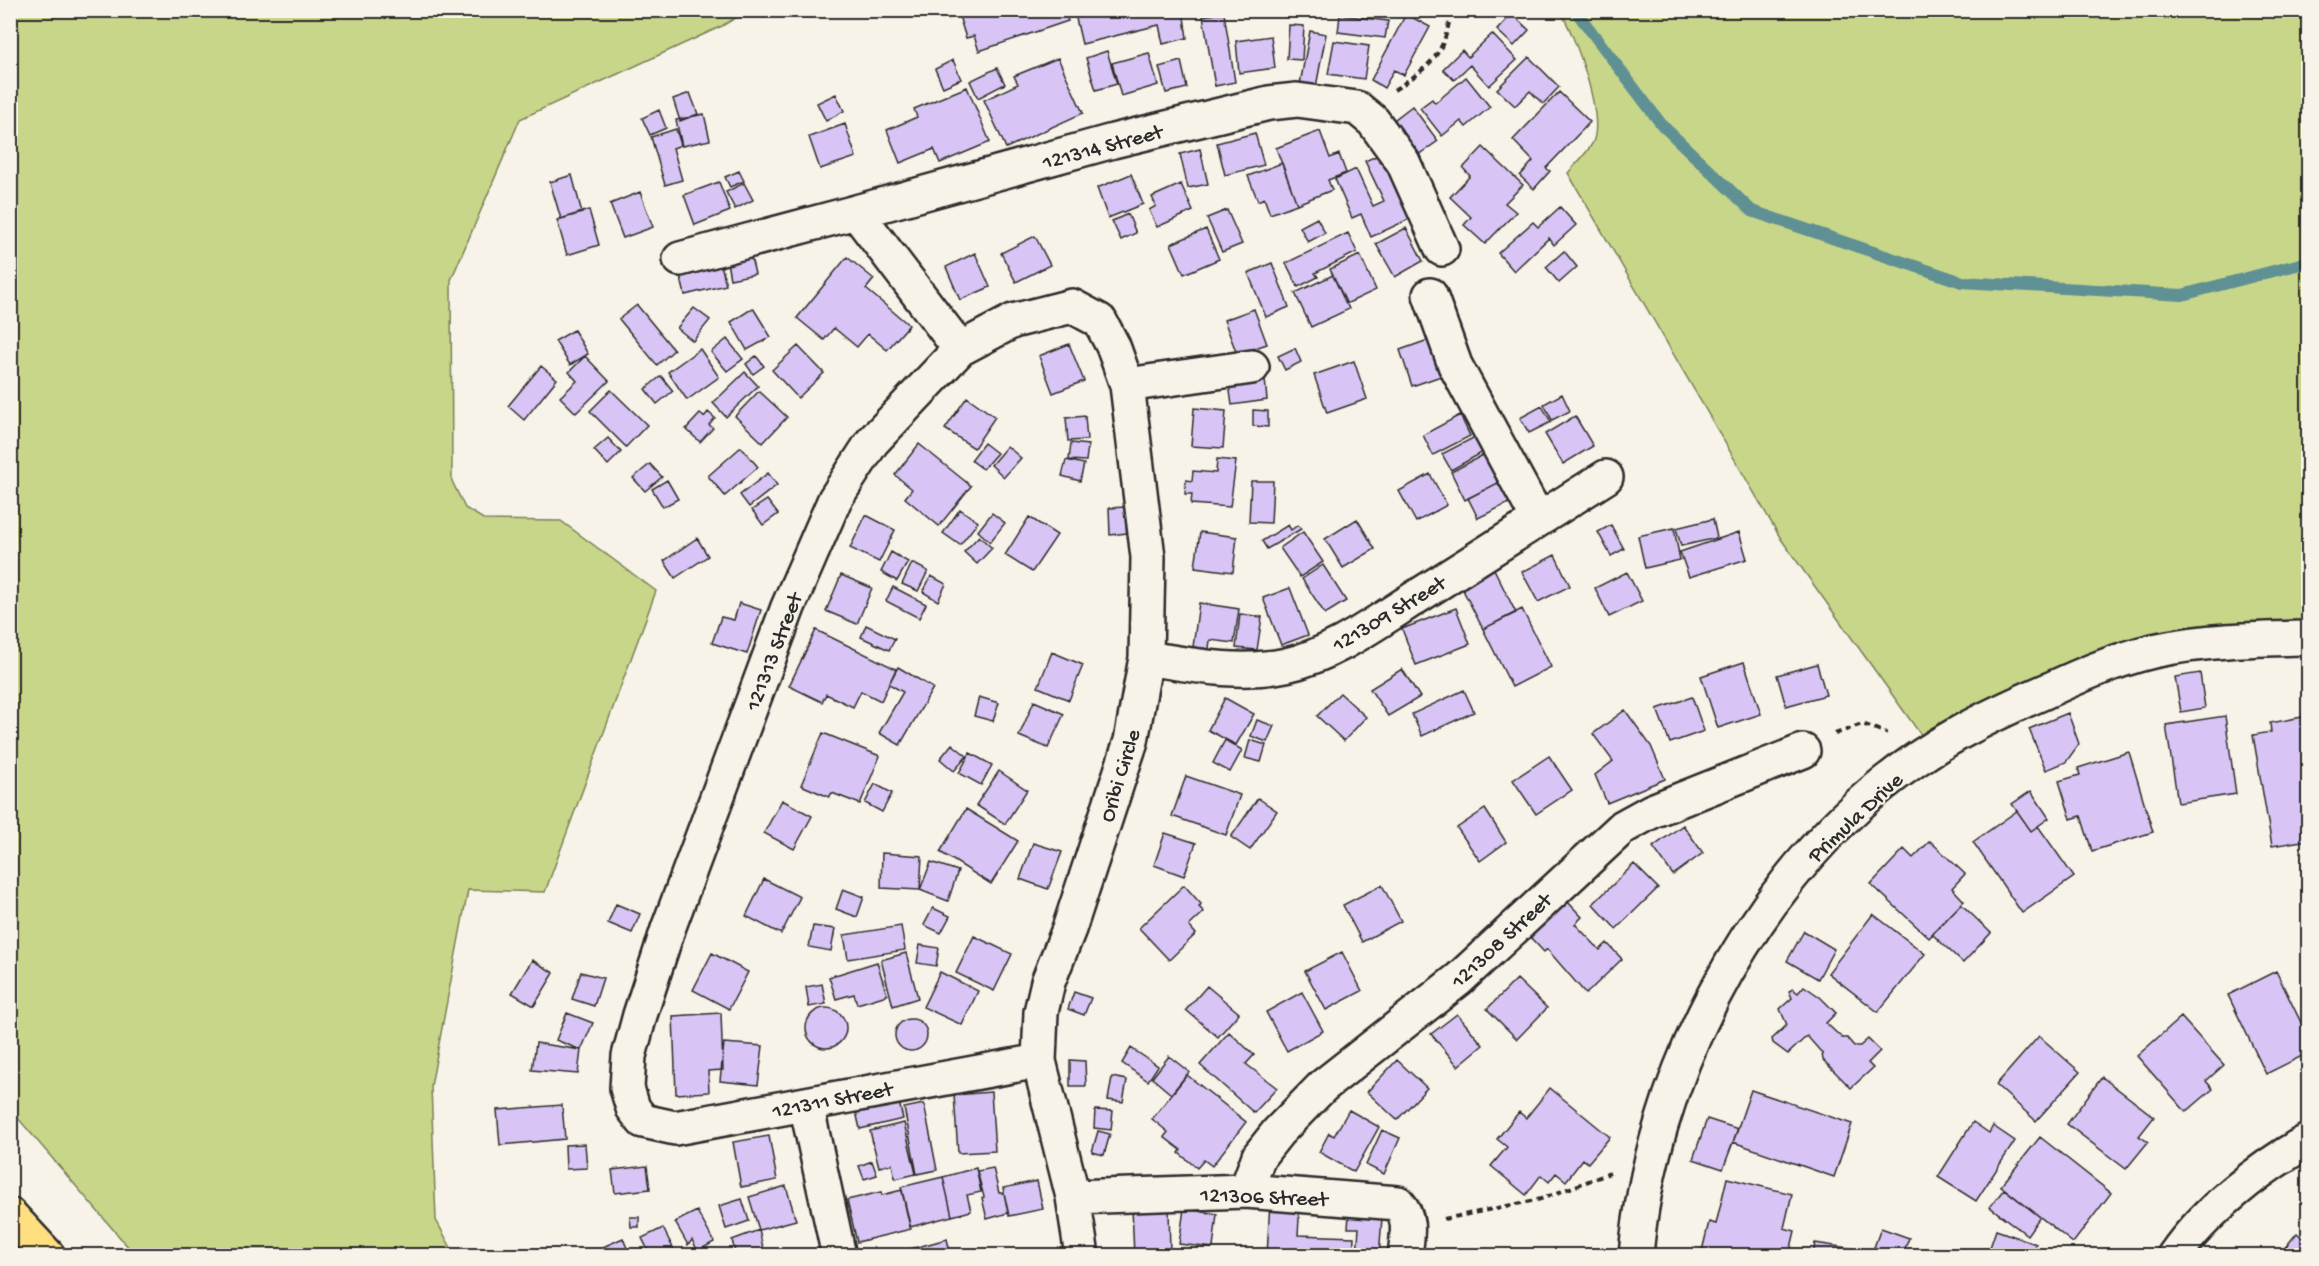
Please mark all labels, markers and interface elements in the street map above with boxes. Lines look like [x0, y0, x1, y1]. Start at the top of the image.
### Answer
street label: 121314 Street [1039, 120, 1168, 178]
street label: 121309 Street [1328, 570, 1453, 660]
street label: 121313 Street [741, 588, 811, 716]
street label: Oribi Circle [1095, 726, 1148, 826]
street label: Primula Drive [1803, 768, 1910, 870]
street label: 121308 Street [1446, 887, 1560, 996]
street label: 121311 Street [770, 1077, 897, 1126]
street label: 121306 Street [1199, 1184, 1330, 1214]

